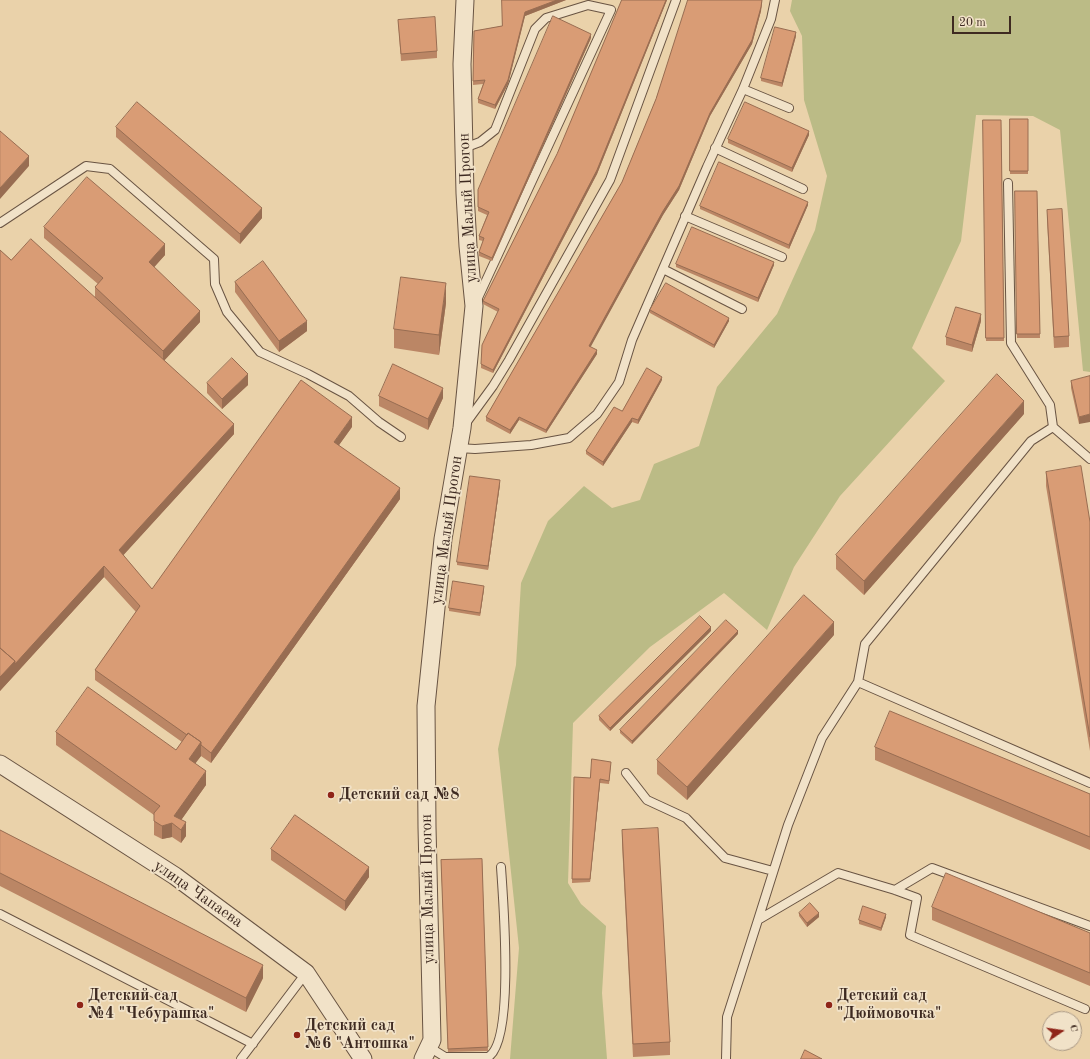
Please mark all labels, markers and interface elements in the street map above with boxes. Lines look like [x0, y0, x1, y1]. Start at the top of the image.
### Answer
scale bar [954, 8, 1013, 34]
text: 20 m [959, 17, 986, 29]
street label: улица Малый Прогон [454, 133, 482, 283]
street label: улица Малый Прогон [427, 454, 467, 606]
place label: Детский сад №8 [339, 785, 460, 805]
marker: Детский сад №8 [326, 790, 336, 800]
street label: улица Малый Прогон [417, 814, 439, 964]
street label: улица Чапаева [150, 856, 246, 932]
place label: Детский сад №4 "Чебурашка" [88, 986, 214, 1024]
place label: Детский сад "Дюймовочка" [837, 986, 941, 1024]
marker: Детский сад №4 "Чебурашка" [75, 1000, 85, 1010]
marker: Детский сад "Дюймовочка" [824, 1000, 834, 1010]
north arrow [1042, 1011, 1082, 1051]
place label: Детский сад №6 "Антошка" [305, 1016, 415, 1054]
text: С [1067, 1024, 1079, 1033]
marker: Детский сад №6 "Антошка" [292, 1030, 302, 1040]

